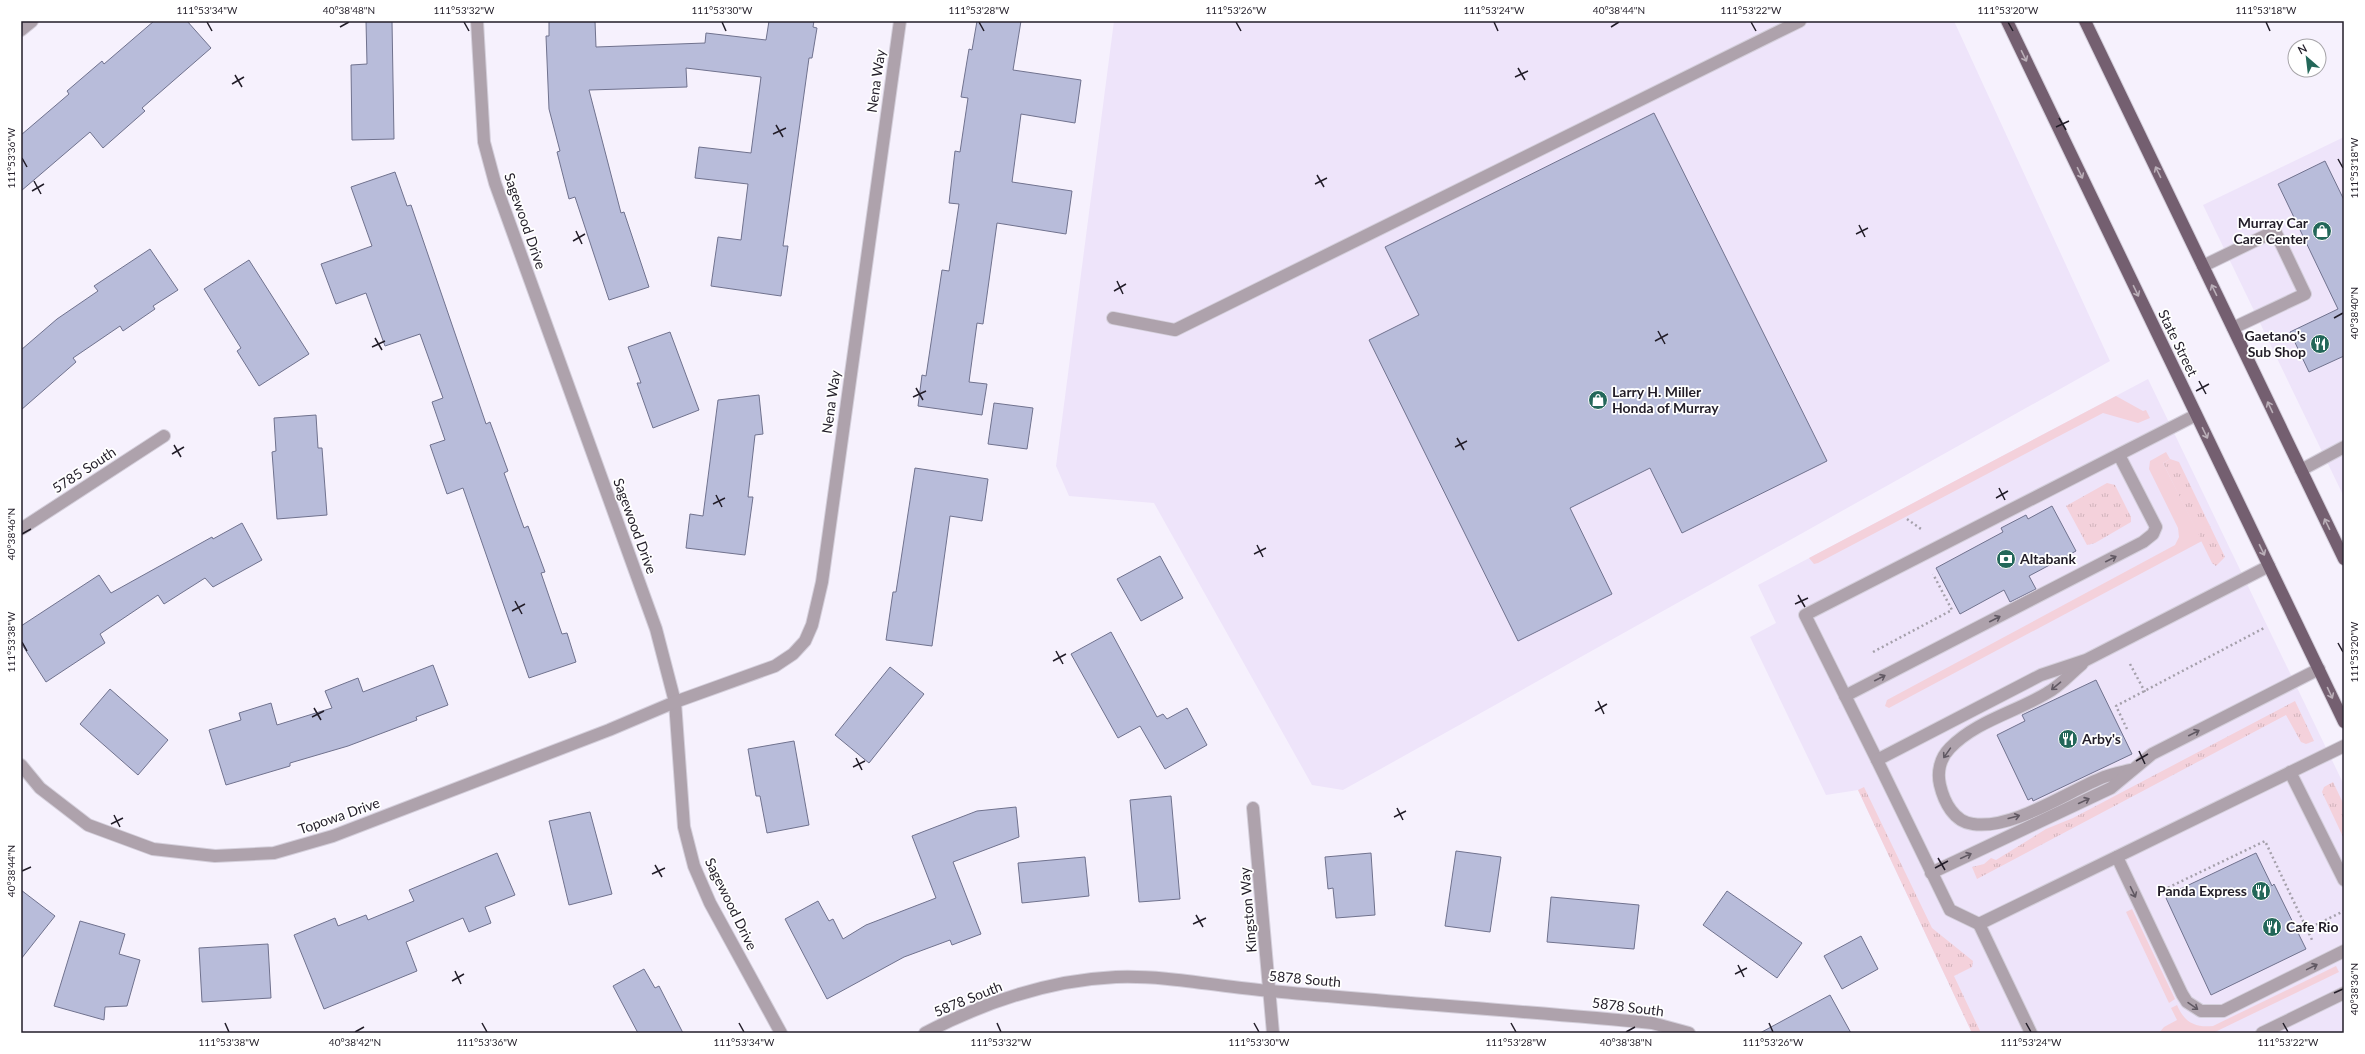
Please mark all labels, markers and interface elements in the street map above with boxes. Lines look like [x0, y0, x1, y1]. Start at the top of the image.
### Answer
text: 111°53'34"W [177, 4, 238, 16]
text: 40°38'48"N [323, 4, 375, 16]
text: 111°53'32"W [434, 4, 495, 16]
text: 111°53'30"W [692, 4, 753, 16]
text: 111°53'28"W [949, 4, 1010, 16]
text: 111°53'26"W [1206, 4, 1267, 16]
text: 111°53'24"W [1464, 4, 1525, 16]
text: 40°38'44"N [1593, 4, 1645, 16]
text: 111°53'22"W [1721, 4, 1782, 16]
text: 111°53'20"W [1978, 4, 2039, 16]
text: 111°53'18"W [2236, 4, 2297, 16]
north arrow [2287, 38, 2327, 78]
text: N [2295, 41, 2309, 56]
street label: Nena Way [863, 47, 888, 114]
one-way arrow [2021, 50, 2028, 62]
text: 111°53'36"W [5, 127, 17, 188]
text: 111°53'18"W [2348, 137, 2360, 198]
one-way arrow [2077, 167, 2084, 179]
one-way arrow [2154, 167, 2161, 179]
street label: Sagewood Drive [501, 171, 550, 271]
place label: Murray Car Care Center [2233, 214, 2309, 247]
shop icon: Murray Car Care Center [2311, 220, 2333, 242]
one-way arrow [2210, 284, 2217, 296]
one-way arrow [2133, 285, 2140, 297]
text: 40°38'40"N [2348, 287, 2360, 339]
street label: State Street [2155, 307, 2202, 379]
place label: Gaetano's Sub Shop [2244, 327, 2306, 360]
restaurant icon: Gaetano's Sub Shop [2309, 333, 2331, 355]
street label: Nena Way [818, 368, 843, 435]
place label: Larry H. Miller Honda of Murray [1612, 383, 1719, 416]
shop icon: Larry H. Miller Honda of Murray [1587, 389, 1609, 411]
one-way arrow [2266, 401, 2273, 413]
one-way arrow [2202, 427, 2209, 439]
street label: 5785 South [49, 443, 119, 496]
street label: Sagewood Drive [610, 476, 661, 576]
text: 40°38'46"N [5, 508, 17, 560]
one-way arrow [2323, 518, 2330, 530]
one-way arrow [2259, 544, 2266, 556]
bank icon: Altabank [1995, 548, 2017, 570]
place label: Altabank [2019, 550, 2076, 567]
one-way arrow [2104, 554, 2116, 562]
text: 111°53'38"W [5, 611, 17, 672]
one-way arrow [1989, 614, 2001, 622]
text: 111°53'20"W [2348, 621, 2360, 682]
one-way arrow [1874, 674, 1886, 682]
one-way arrow [2051, 681, 2062, 690]
one-way arrow [2327, 686, 2334, 698]
restaurant icon: Arby's [2057, 728, 2079, 750]
one-way arrow [2187, 728, 2199, 736]
place label: Arby's [2081, 730, 2121, 747]
one-way arrow [1943, 748, 1951, 759]
street label: Topowa Drive [296, 794, 382, 837]
one-way arrow [2078, 797, 2090, 804]
one-way arrow [2007, 813, 2020, 821]
text: 40°38'44"N [5, 845, 17, 897]
one-way arrow [1960, 852, 1972, 859]
street label: Sagewood Drive [702, 855, 761, 953]
street label: Kingston Way [1235, 866, 1260, 953]
restaurant icon: Panda Express [2250, 880, 2272, 902]
place label: Panda Express [2157, 882, 2247, 899]
one-way arrow [2130, 886, 2137, 898]
restaurant icon: Cafe Rio [2261, 916, 2283, 938]
place label: Cafe Rio [2286, 918, 2338, 935]
one-way arrow [2305, 963, 2317, 971]
text: 40°38'36"N [2348, 963, 2360, 1015]
street label: 5878 South [1268, 967, 1342, 990]
street label: 5878 South [931, 977, 1004, 1020]
street label: 5878 South [1591, 994, 1665, 1019]
one-way arrow [2188, 1002, 2199, 1010]
text: 111°53'38"W [199, 1036, 260, 1048]
text: 40°38'42"N [329, 1036, 381, 1048]
text: 111°53'36"W [457, 1036, 518, 1048]
text: 111°53'34"W [714, 1036, 775, 1048]
text: 111°53'32"W [971, 1036, 1032, 1048]
text: 111°53'30"W [1229, 1036, 1290, 1048]
text: 111°53'28"W [1486, 1036, 1547, 1048]
text: 40°38'38"N [1600, 1036, 1652, 1048]
text: 111°53'26"W [1743, 1036, 1804, 1048]
text: 111°53'24"W [2001, 1036, 2062, 1048]
text: 111°53'22"W [2258, 1036, 2319, 1048]

